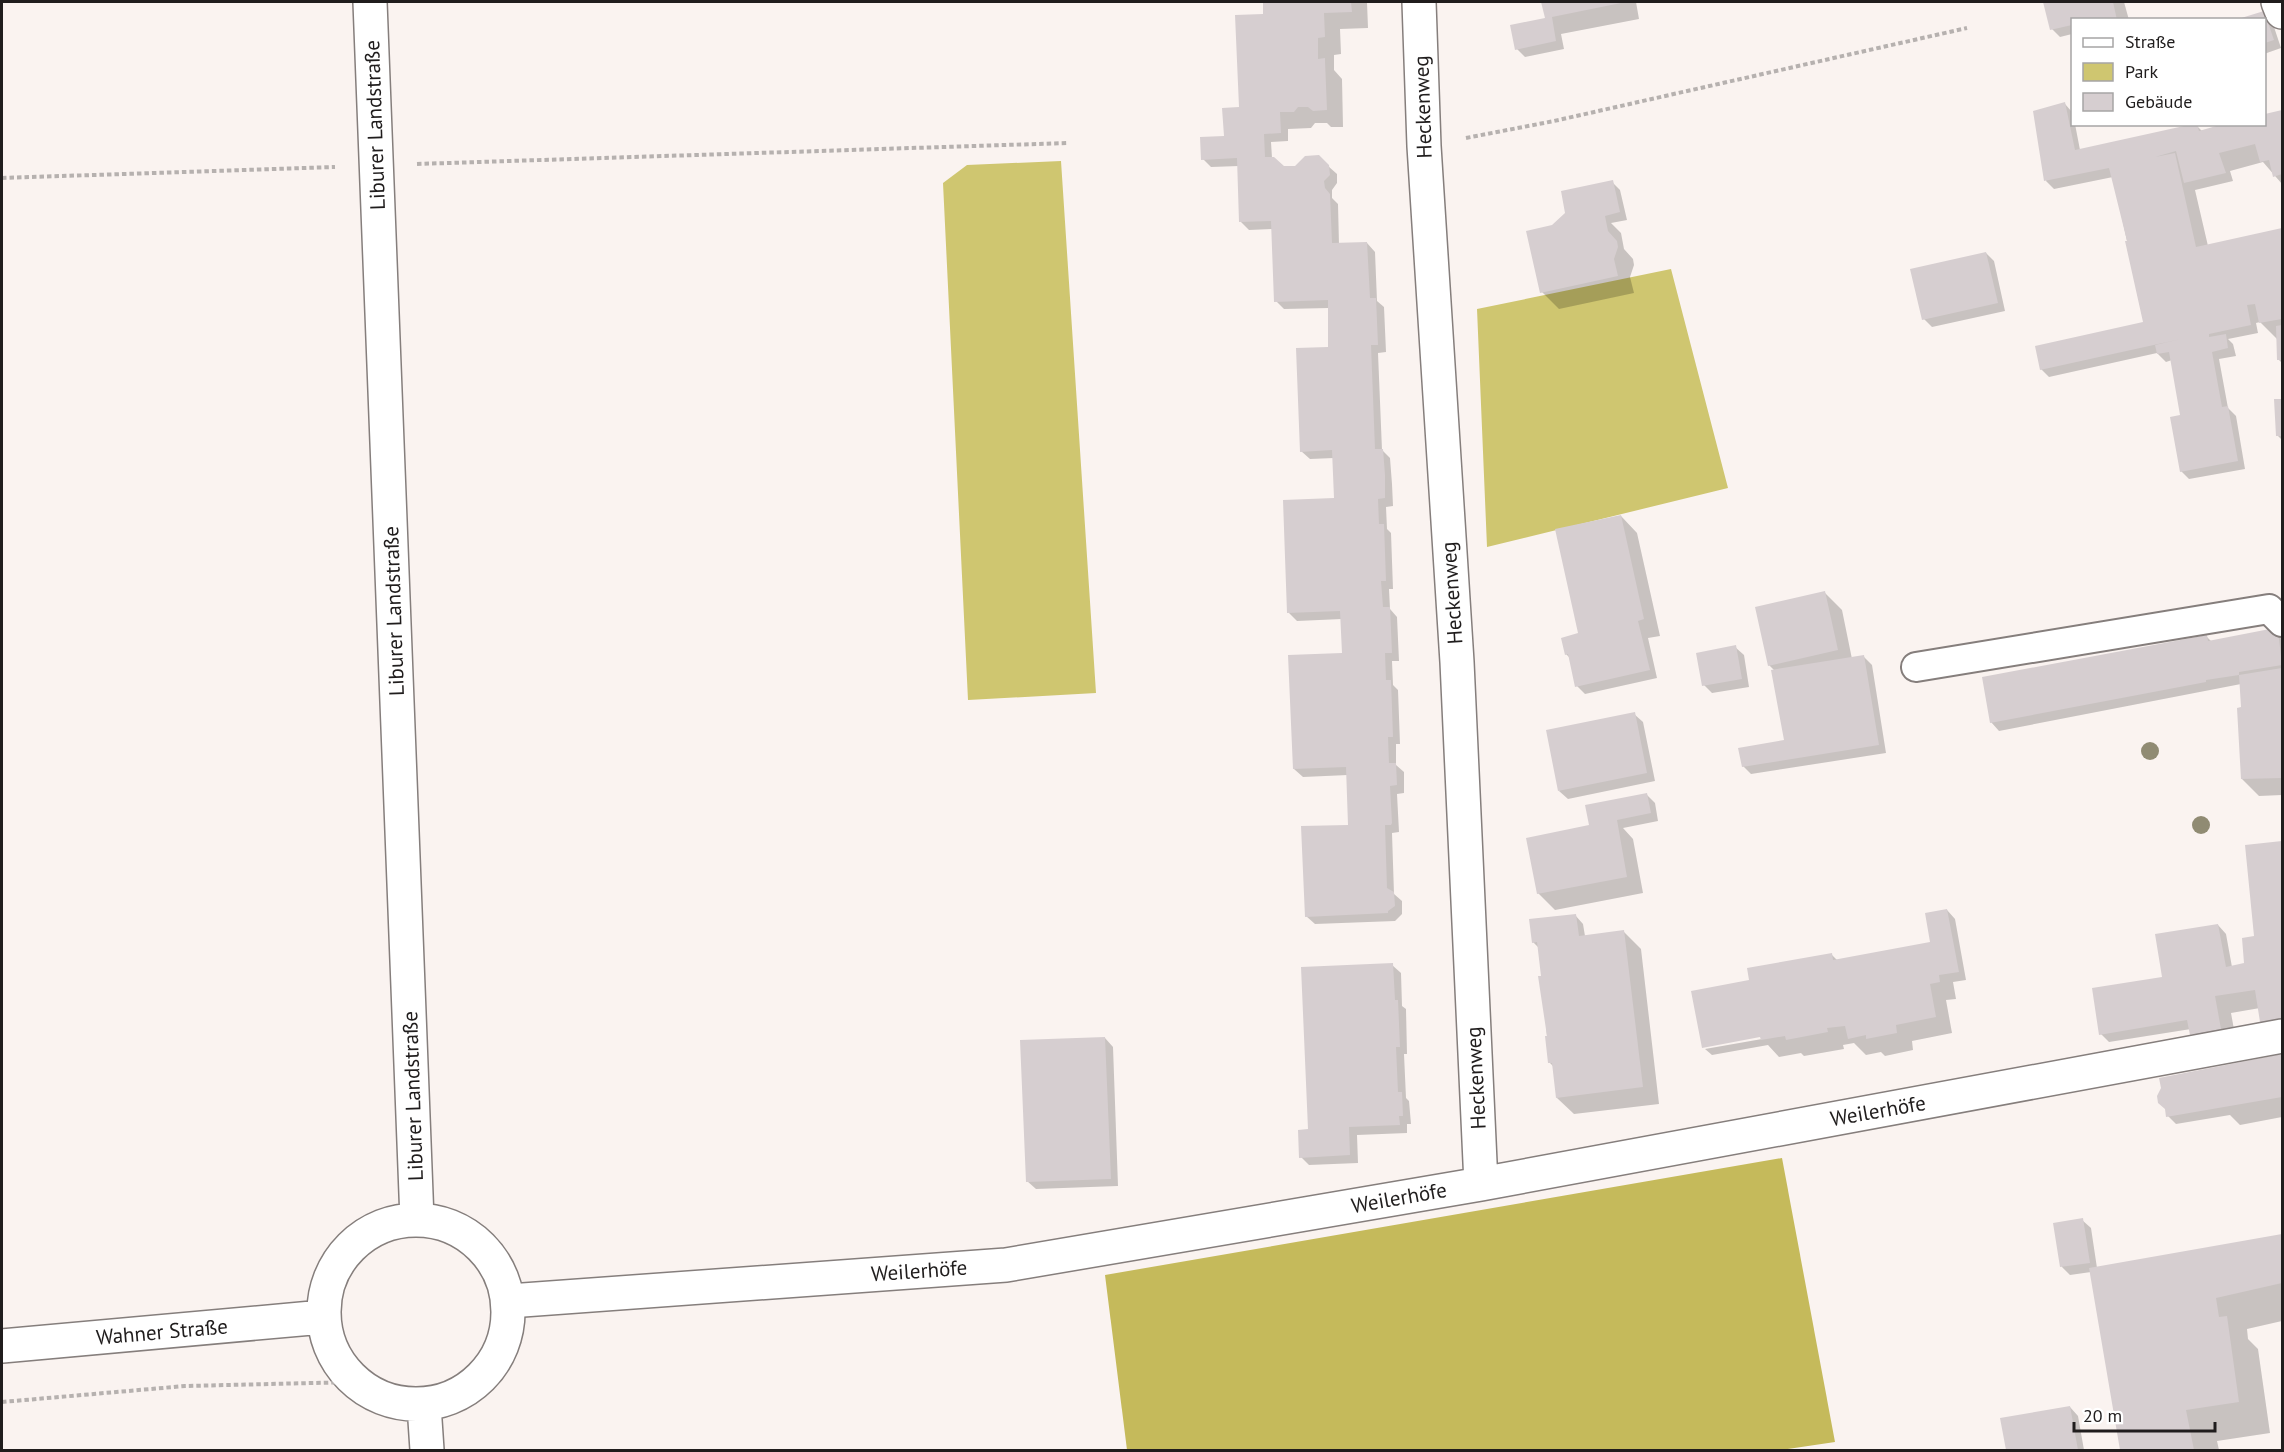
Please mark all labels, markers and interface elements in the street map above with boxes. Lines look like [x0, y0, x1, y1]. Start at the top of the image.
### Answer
legend [2071, 18, 2266, 126]
text: Straße [2125, 30, 2176, 53]
street label: Liburer Landstraße [358, 40, 391, 210]
street label: Heckenweg [1407, 55, 1438, 159]
text: Park [2125, 60, 2158, 83]
text: Gebäude [2125, 90, 2192, 113]
street label: Liburer Landstraße [377, 526, 410, 696]
street label: Heckenweg [1434, 541, 1469, 645]
street label: Liburer Landstraße [396, 1011, 429, 1181]
street label: Heckenweg [1459, 1026, 1492, 1130]
street label: Weilerhöfe [1828, 1089, 1928, 1132]
street label: Weilerhöfe [1349, 1176, 1449, 1219]
street label: Weilerhöfe [870, 1254, 968, 1287]
street label: Wahner Straße [95, 1312, 229, 1351]
scale bar [2074, 1395, 2215, 1433]
text: 20 m [2083, 1404, 2122, 1427]

